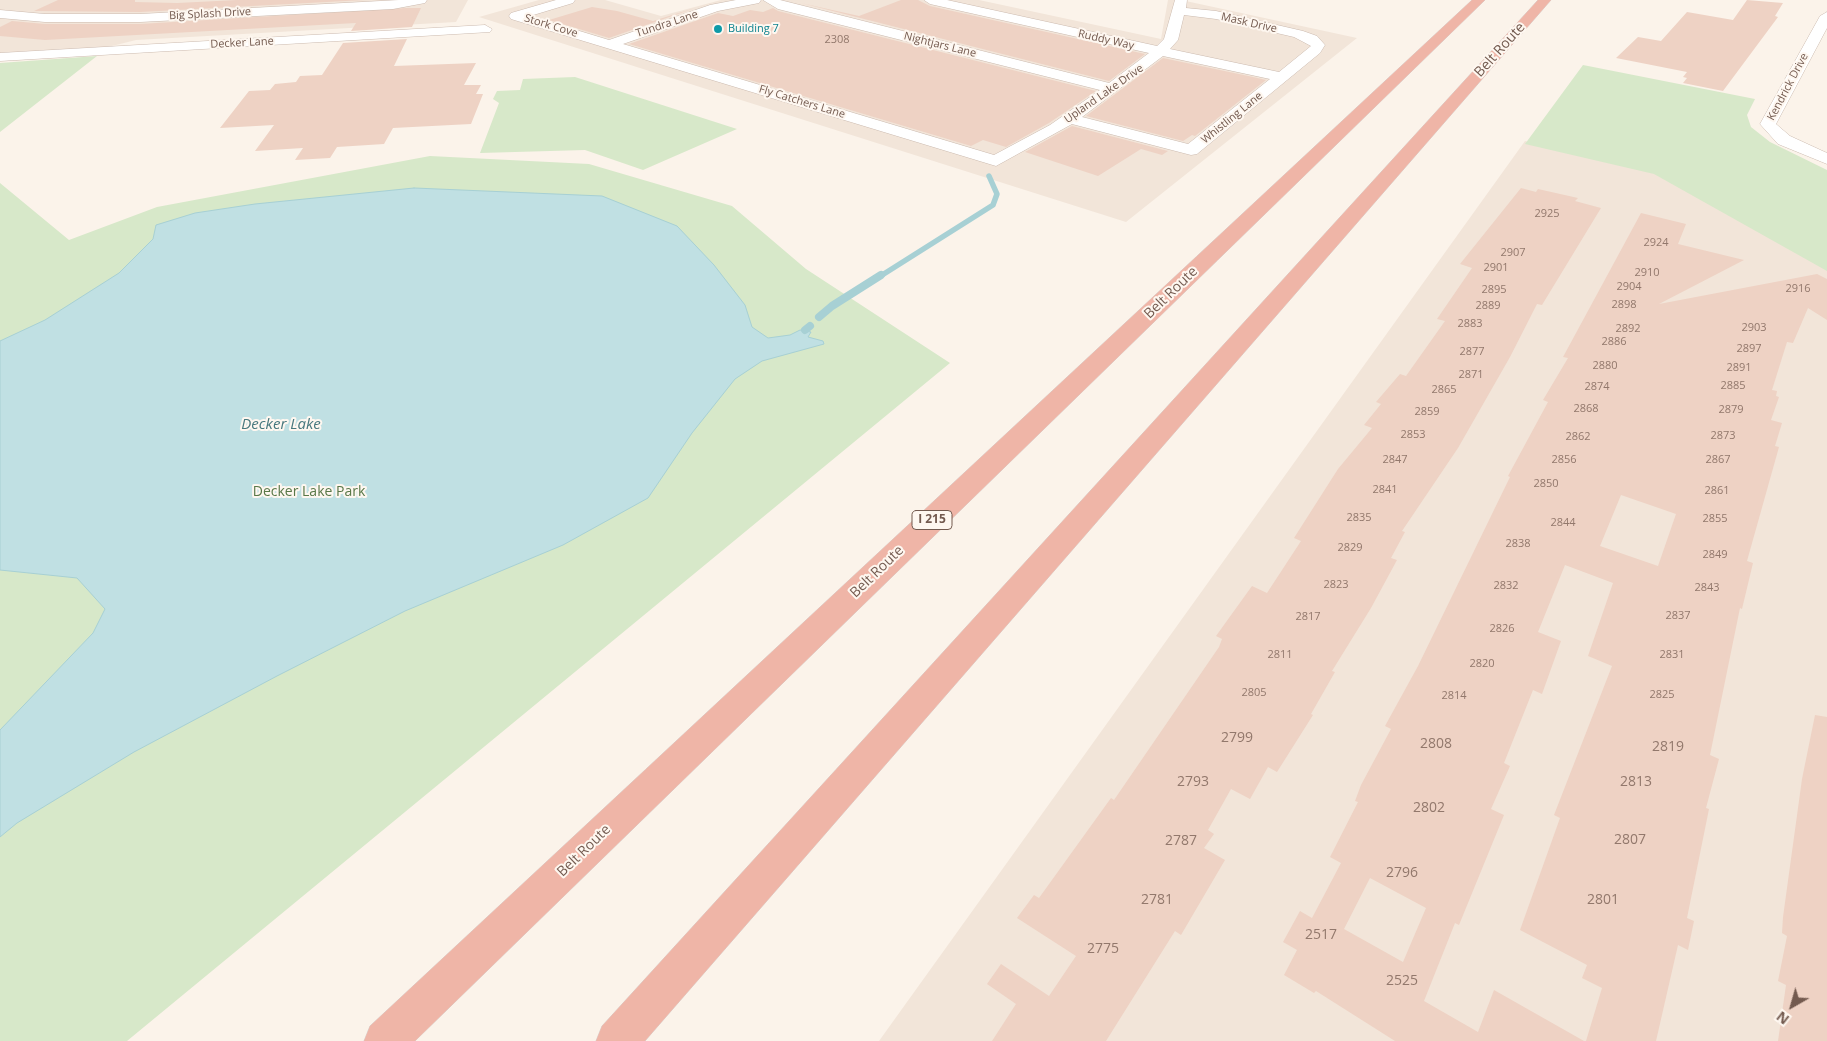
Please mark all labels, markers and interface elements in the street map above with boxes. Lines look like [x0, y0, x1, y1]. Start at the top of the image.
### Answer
street label: Big Splash Drive [169, 5, 251, 23]
street label: Tundra Lane [634, 8, 700, 40]
street label: Mask Drive [1220, 10, 1278, 36]
street label: Stork Cove [523, 12, 579, 40]
street label: Belt Route [1471, 19, 1529, 81]
place label: Building 7 [728, 22, 779, 36]
marker: Building 7 [712, 23, 724, 35]
street label: Ruddy Way [1077, 27, 1135, 53]
street label: Nightjars Lane [903, 30, 977, 60]
house number: 2308 [824, 33, 850, 47]
street label: Decker Lane [210, 35, 274, 51]
street label: Kendrick Drive [1765, 51, 1811, 123]
street label: Upland Lake Drive [1062, 62, 1146, 126]
street label: Fly Catchers Lane [757, 83, 847, 121]
street label: Whistling Lane [1199, 89, 1265, 147]
house number: 2925 [1534, 207, 1560, 221]
house number: 2924 [1643, 236, 1669, 250]
house number: 2907 [1500, 246, 1526, 260]
house number: 2901 [1483, 261, 1509, 275]
street label: Belt Route [1141, 263, 1201, 323]
house number: 2910 [1634, 266, 1660, 280]
house number: 2904 [1616, 280, 1642, 294]
house number: 2916 [1785, 282, 1811, 296]
house number: 2895 [1481, 283, 1507, 297]
house number: 2898 [1611, 298, 1637, 312]
house number: 2889 [1475, 299, 1501, 313]
house number: 2883 [1457, 317, 1483, 331]
house number: 2903 [1741, 321, 1767, 335]
house number: 2892 [1615, 322, 1641, 336]
house number: 2886 [1601, 335, 1627, 349]
house number: 2897 [1736, 342, 1762, 356]
house number: 2877 [1459, 345, 1485, 359]
house number: 2880 [1592, 359, 1618, 373]
house number: 2891 [1726, 361, 1752, 375]
house number: 2871 [1458, 368, 1484, 382]
house number: 2885 [1720, 379, 1746, 393]
house number: 2874 [1584, 380, 1610, 394]
house number: 2865 [1431, 383, 1457, 397]
house number: 2868 [1573, 402, 1599, 416]
house number: 2879 [1718, 403, 1744, 417]
house number: 2859 [1414, 405, 1440, 419]
water label: Decker Lake [241, 416, 321, 434]
house number: 2853 [1400, 428, 1426, 442]
house number: 2873 [1710, 429, 1736, 443]
house number: 2862 [1565, 430, 1591, 444]
house number: 2847 [1382, 453, 1408, 467]
house number: 2856 [1551, 453, 1577, 467]
house number: 2867 [1705, 453, 1731, 467]
house number: 2850 [1533, 477, 1559, 491]
house number: 2841 [1372, 483, 1398, 497]
park label: Decker Lake Park [253, 484, 365, 500]
house number: 2861 [1704, 484, 1730, 498]
road number: I 215 [912, 510, 952, 530]
house number: 2835 [1346, 511, 1372, 525]
house number: 2855 [1702, 512, 1728, 526]
house number: 2844 [1550, 516, 1576, 530]
house number: 2838 [1505, 537, 1531, 551]
house number: 2829 [1337, 541, 1363, 555]
street label: Belt Route [847, 542, 907, 602]
house number: 2849 [1702, 548, 1728, 562]
house number: 2823 [1323, 578, 1349, 592]
house number: 2832 [1493, 579, 1519, 593]
house number: 2843 [1694, 581, 1720, 595]
house number: 2837 [1665, 609, 1691, 623]
house number: 2817 [1295, 610, 1321, 624]
house number: 2826 [1489, 622, 1515, 636]
house number: 2811 [1267, 648, 1293, 662]
house number: 2831 [1659, 648, 1685, 662]
house number: 2820 [1469, 657, 1495, 671]
house number: 2805 [1241, 686, 1267, 700]
house number: 2825 [1649, 688, 1675, 702]
house number: 2814 [1441, 689, 1467, 703]
house number: 2799 [1221, 730, 1253, 746]
house number: 2808 [1420, 736, 1452, 752]
house number: 2819 [1652, 739, 1684, 755]
house number: 2793 [1177, 774, 1209, 790]
house number: 2813 [1620, 774, 1652, 790]
house number: 2802 [1413, 800, 1445, 816]
street label: Belt Route [554, 821, 614, 881]
house number: 2807 [1614, 832, 1646, 848]
house number: 2787 [1165, 833, 1197, 849]
house number: 2796 [1386, 865, 1418, 881]
house number: 2781 [1141, 892, 1173, 908]
house number: 2801 [1587, 892, 1619, 908]
house number: 2517 [1305, 927, 1337, 943]
house number: 2775 [1087, 941, 1119, 957]
house number: 2525 [1386, 973, 1418, 989]
north arrow [1767, 981, 1817, 1031]
text: N [1772, 1007, 1793, 1029]

